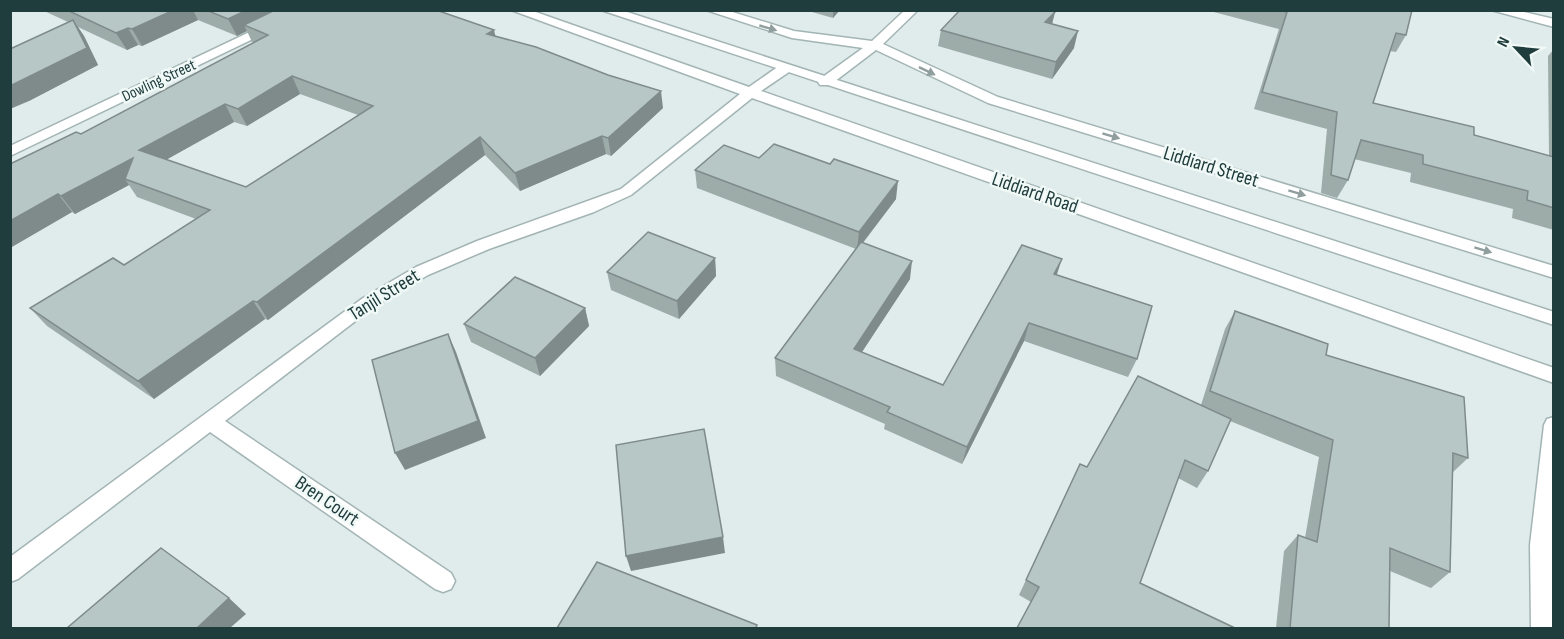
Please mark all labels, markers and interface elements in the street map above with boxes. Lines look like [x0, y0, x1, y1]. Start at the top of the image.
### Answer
north arrow [1486, 18, 1546, 78]
one-way arrow [759, 24, 777, 33]
text: N [1493, 34, 1514, 50]
street label: Dowling Street [119, 56, 199, 106]
one-way arrow [919, 66, 936, 75]
one-way arrow [1102, 132, 1120, 141]
street label: Liddiard Street [1160, 141, 1262, 193]
street label: Liddiard Road [989, 167, 1081, 219]
one-way arrow [1288, 189, 1306, 198]
one-way arrow [1474, 246, 1492, 256]
street label: Tanjil Street [344, 264, 424, 326]
street label: Bren Court [290, 471, 364, 531]

